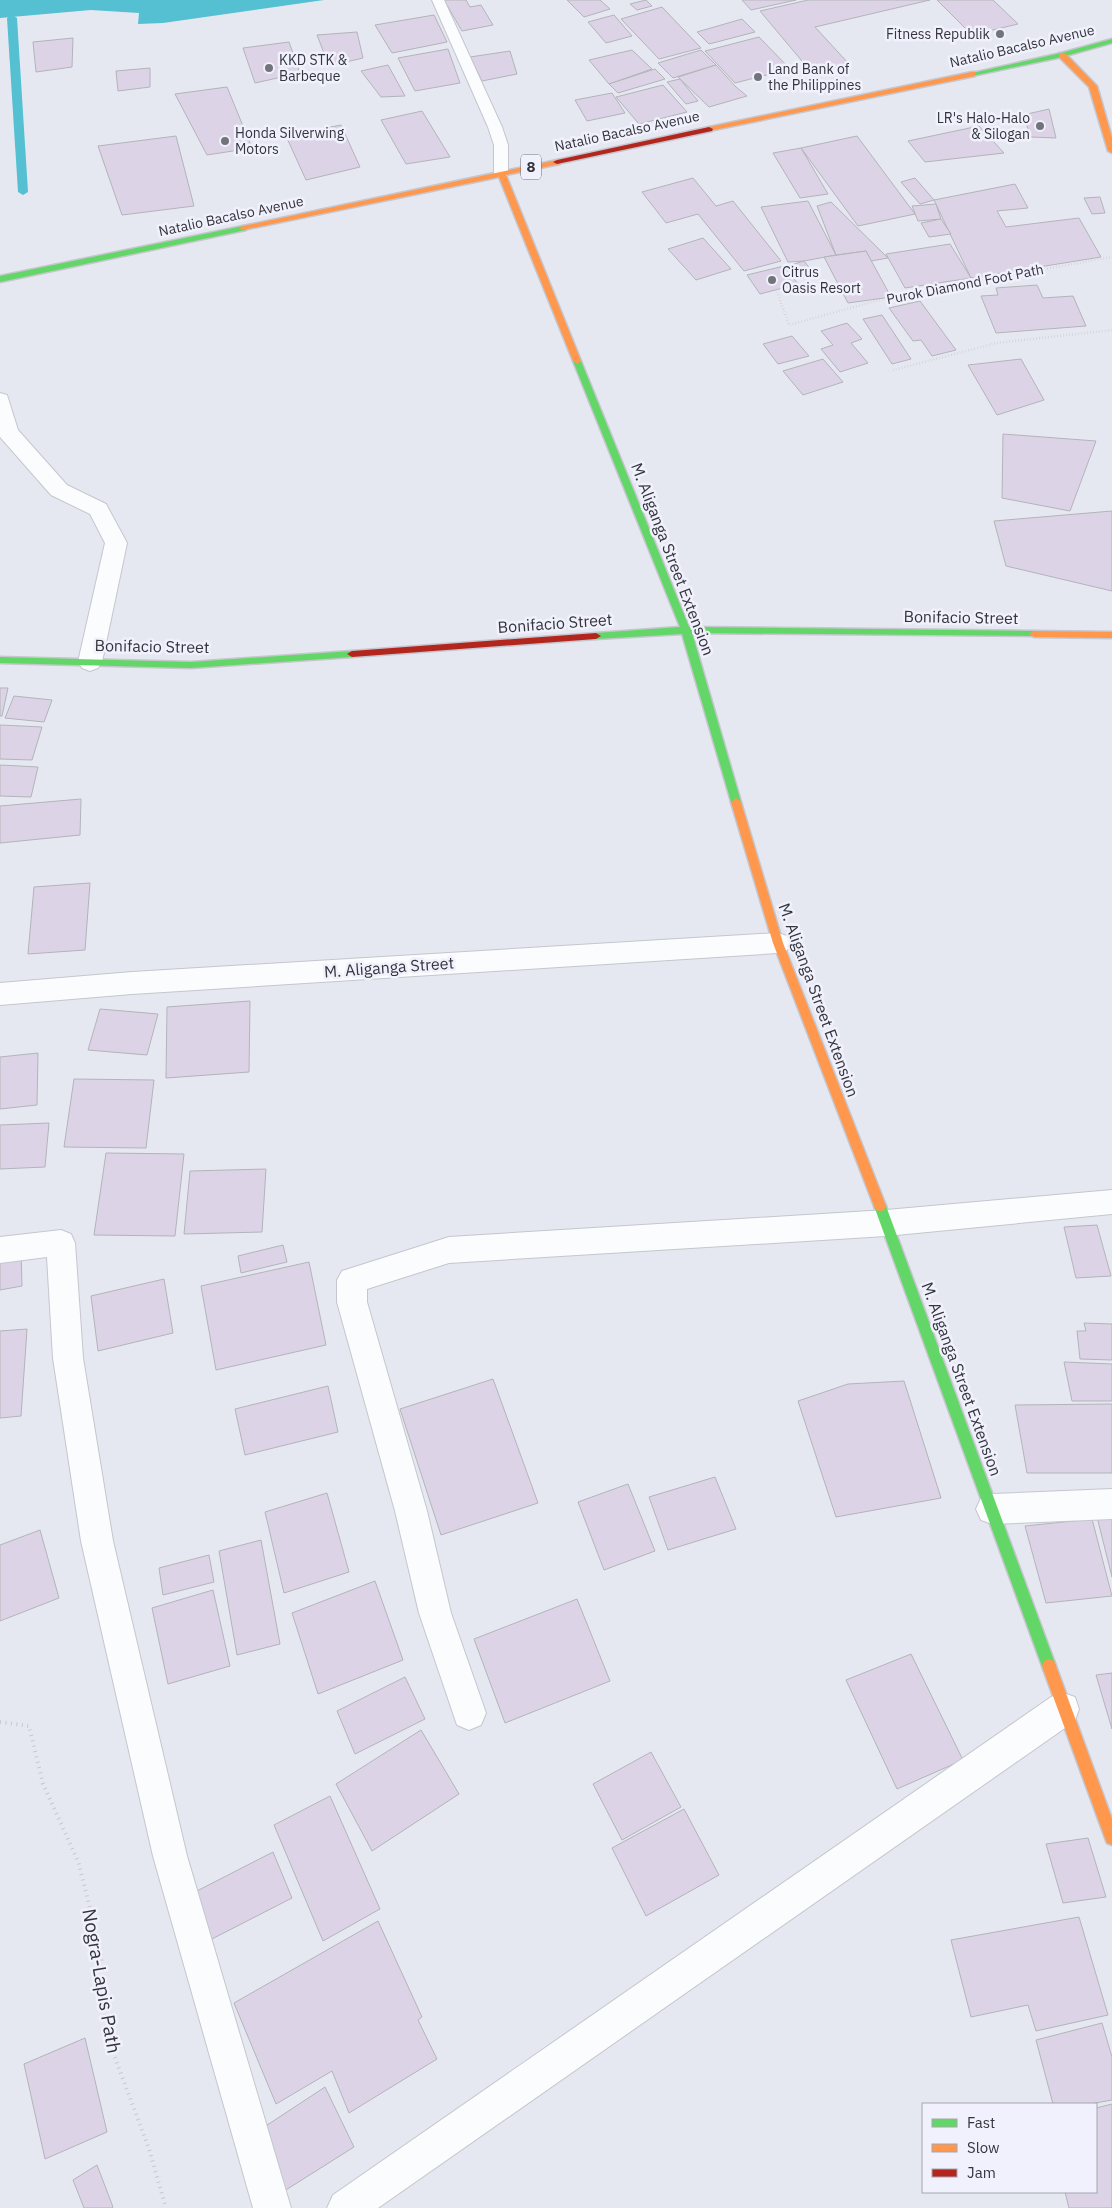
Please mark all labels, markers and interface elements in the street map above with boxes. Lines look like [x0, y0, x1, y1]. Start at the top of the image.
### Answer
street label: Natalio Bacalso Avenue [948, 21, 1096, 71]
place label: Fitness Republik [886, 25, 991, 43]
marker: Fitness Republik [994, 28, 1006, 40]
place label: KKD STK & Barbeque [279, 51, 348, 85]
place label: Land Bank of the Philippines [768, 60, 861, 94]
marker: KKD STK & Barbeque [263, 62, 275, 74]
marker: Land Bank of the Philippines [752, 71, 764, 83]
street label: Natalio Bacalso Avenue [553, 107, 701, 155]
place label: LR's Halo-Halo & Silogan [937, 109, 1030, 143]
marker: LR's Halo-Halo & Silogan [1034, 120, 1046, 132]
place label: Honda Silverwing Motors [235, 124, 345, 158]
marker: Honda Silverwing Motors [219, 135, 231, 147]
road number: 8 [521, 154, 541, 180]
street label: Natalio Bacalso Avenue [157, 192, 305, 240]
street label: Purok Diamond Foot Path [885, 260, 1045, 308]
place label: Citrus Oasis Resort [782, 263, 861, 297]
marker: Citrus Oasis Resort [766, 274, 778, 286]
street label: M. Aliganga Street Extension [627, 460, 719, 658]
street label: Bonifacio Street [903, 606, 1019, 628]
street label: Bonifacio Street [497, 609, 613, 637]
street label: Bonifacio Street [94, 635, 210, 657]
street label: M. Aliganga Street Extension [775, 900, 863, 1100]
street label: M. Aliganga Street [323, 952, 455, 982]
street label: M. Aliganga Street Extension [918, 1279, 1006, 1479]
street label: Nogra-Lapis Path [77, 1907, 127, 2055]
legend [922, 2103, 1097, 2193]
text: Fast [967, 2113, 995, 2132]
text: Slow [967, 2138, 1000, 2157]
text: Jam [967, 2163, 996, 2182]

